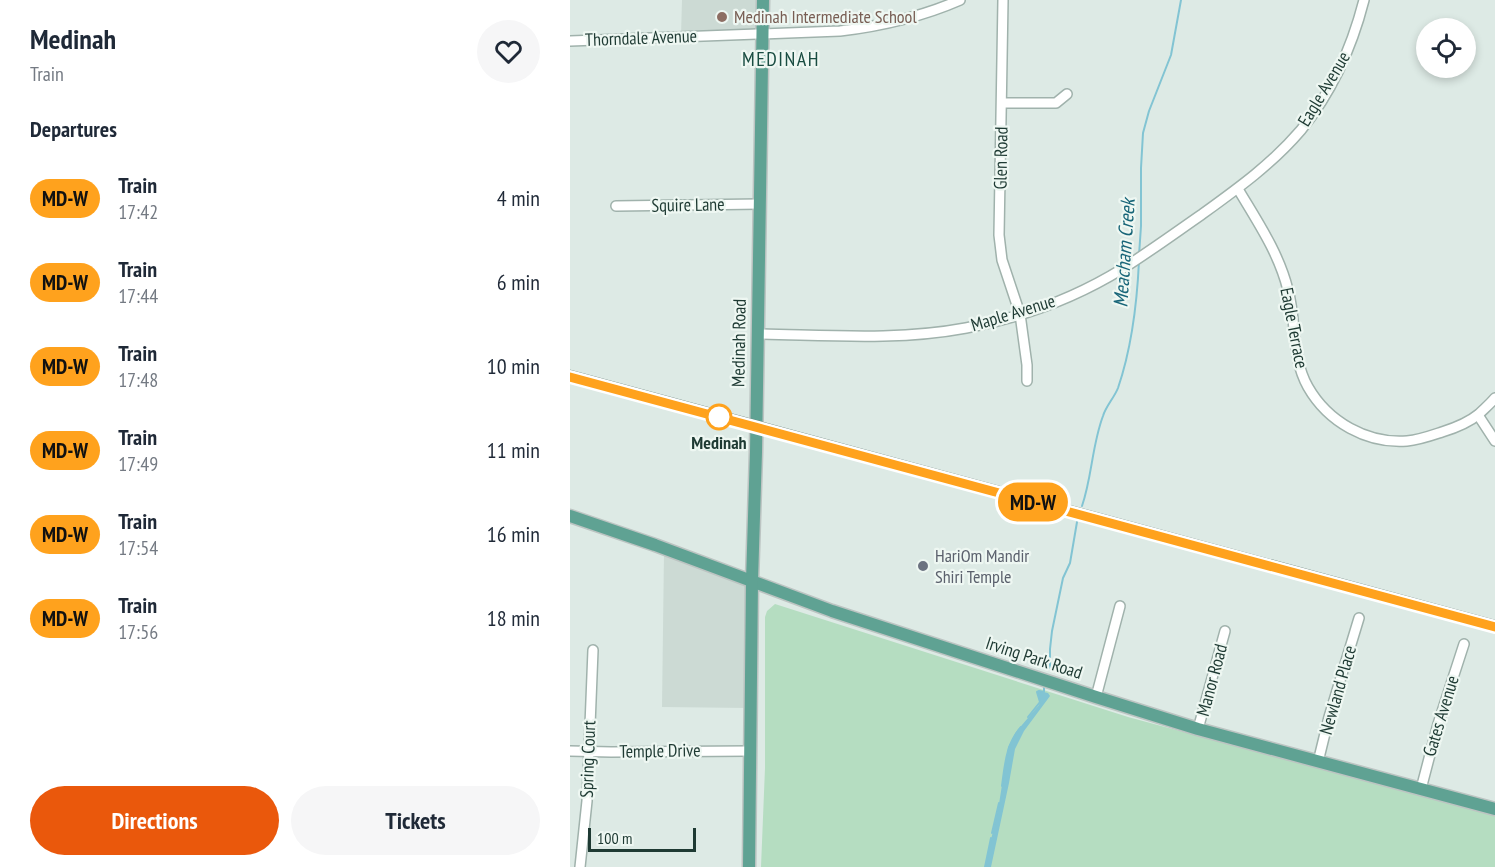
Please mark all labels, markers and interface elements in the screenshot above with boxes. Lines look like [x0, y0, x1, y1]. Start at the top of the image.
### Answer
place label: Medinah Intermediate School [734, 5, 917, 28]
marker: Medinah Intermediate School [715, 10, 729, 24]
map controls [1416, 18, 1476, 78]
button: locate [1416, 18, 1476, 78]
text: Medinah [30, 20, 116, 57]
button: heart [477, 20, 540, 83]
street label: Thorndale Avenue [585, 24, 697, 51]
district label: MEDINAH [742, 46, 820, 72]
street label: Eagle Avenue [1292, 47, 1355, 130]
text: Train [30, 61, 64, 87]
text: Departures [30, 115, 117, 143]
street label: Glen Road [988, 126, 1013, 190]
text: Train [118, 171, 157, 199]
text: 4 min [497, 184, 540, 212]
text: MD-W [42, 185, 88, 212]
street label: Squire Lane [651, 192, 725, 217]
water label: Meacham Creek [1107, 196, 1141, 308]
text: 17:42 [118, 199, 158, 225]
text: Train [118, 255, 157, 283]
text: 6 min [497, 268, 540, 296]
text: MD-W [42, 269, 88, 296]
text: 17:44 [118, 283, 158, 309]
street label: Eagle Terrace [1275, 286, 1314, 370]
street label: Maple Avenue [968, 289, 1058, 336]
street label: Medinah Road [726, 299, 751, 387]
text: Train [118, 339, 157, 367]
text: 10 min [487, 352, 540, 380]
text: MD-W [42, 353, 88, 380]
text: 17:48 [118, 367, 158, 393]
marker: Medinah [706, 404, 732, 430]
text: Train [118, 423, 157, 451]
place label: Medinah [691, 431, 747, 454]
text: 11 min [487, 436, 540, 464]
text: MD-W [42, 437, 88, 464]
text: 17:49 [118, 451, 158, 477]
line badge: MD-W [991, 482, 1075, 522]
text: MD-W [1010, 489, 1056, 516]
text: Train [118, 507, 157, 535]
text: 16 min [487, 520, 540, 548]
text: MD-W [42, 521, 88, 548]
text: 17:54 [118, 535, 158, 561]
place label: HariOm Mandir Shiri Temple [935, 544, 1029, 588]
marker: HariOm Mandir Shiri Temple [916, 559, 930, 573]
text: Train [118, 591, 157, 619]
text: 18 min [487, 604, 540, 632]
text: MD-W [42, 605, 88, 632]
text: 17:56 [118, 619, 158, 645]
street label: Irving Park Road [983, 631, 1085, 684]
street label: Manor Road [1191, 641, 1232, 718]
street label: Newland Place [1314, 643, 1361, 737]
street label: Gates Avenue [1417, 673, 1464, 759]
street label: Spring Court [575, 720, 600, 798]
street label: Temple Drive [619, 738, 701, 763]
button: Directions [30, 786, 279, 855]
button: Tickets [291, 786, 540, 855]
scale bar [588, 825, 696, 852]
text: 100 m [597, 828, 632, 848]

